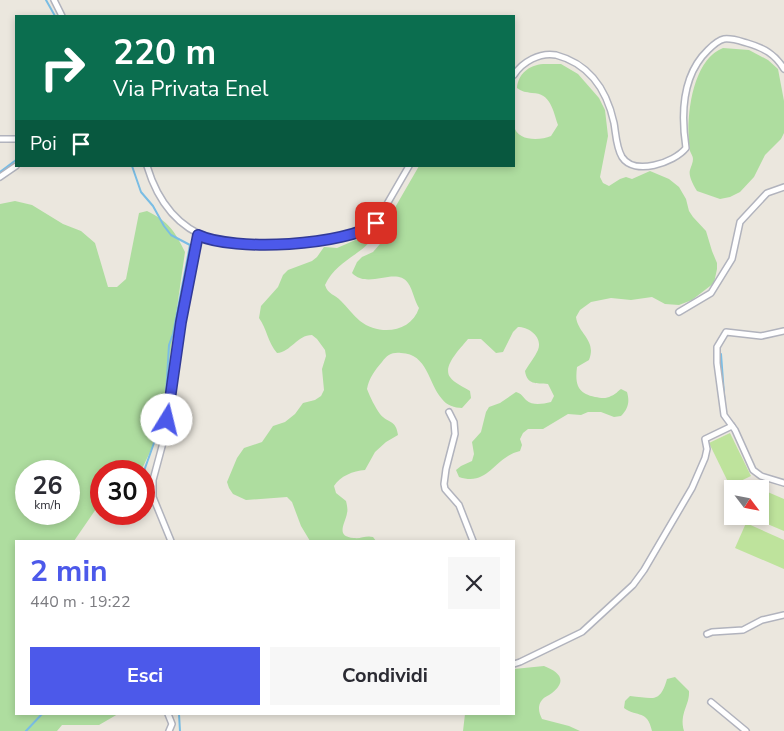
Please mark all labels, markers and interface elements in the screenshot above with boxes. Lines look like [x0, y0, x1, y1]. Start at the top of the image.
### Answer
text: 220 m [113, 29, 216, 76]
icon: right [30, 35, 95, 100]
text: Via Privata Enel [113, 74, 269, 104]
icon: arrive [67, 130, 95, 158]
text: Poi [30, 131, 57, 157]
pin [355, 202, 397, 244]
icon: arrive [362, 209, 390, 237]
position arrow [140, 393, 192, 445]
speed limit sign: 30 [90, 460, 155, 525]
text: 26 [32, 469, 63, 503]
north arrow [724, 480, 769, 525]
map controls [724, 480, 769, 525]
text: km/h [34, 497, 61, 513]
text: 2 min [30, 551, 108, 592]
button: close [448, 557, 500, 609]
text: 440 m · 19:22 [30, 591, 131, 613]
button: Esci [30, 647, 260, 705]
button: Condividi [270, 647, 500, 705]

